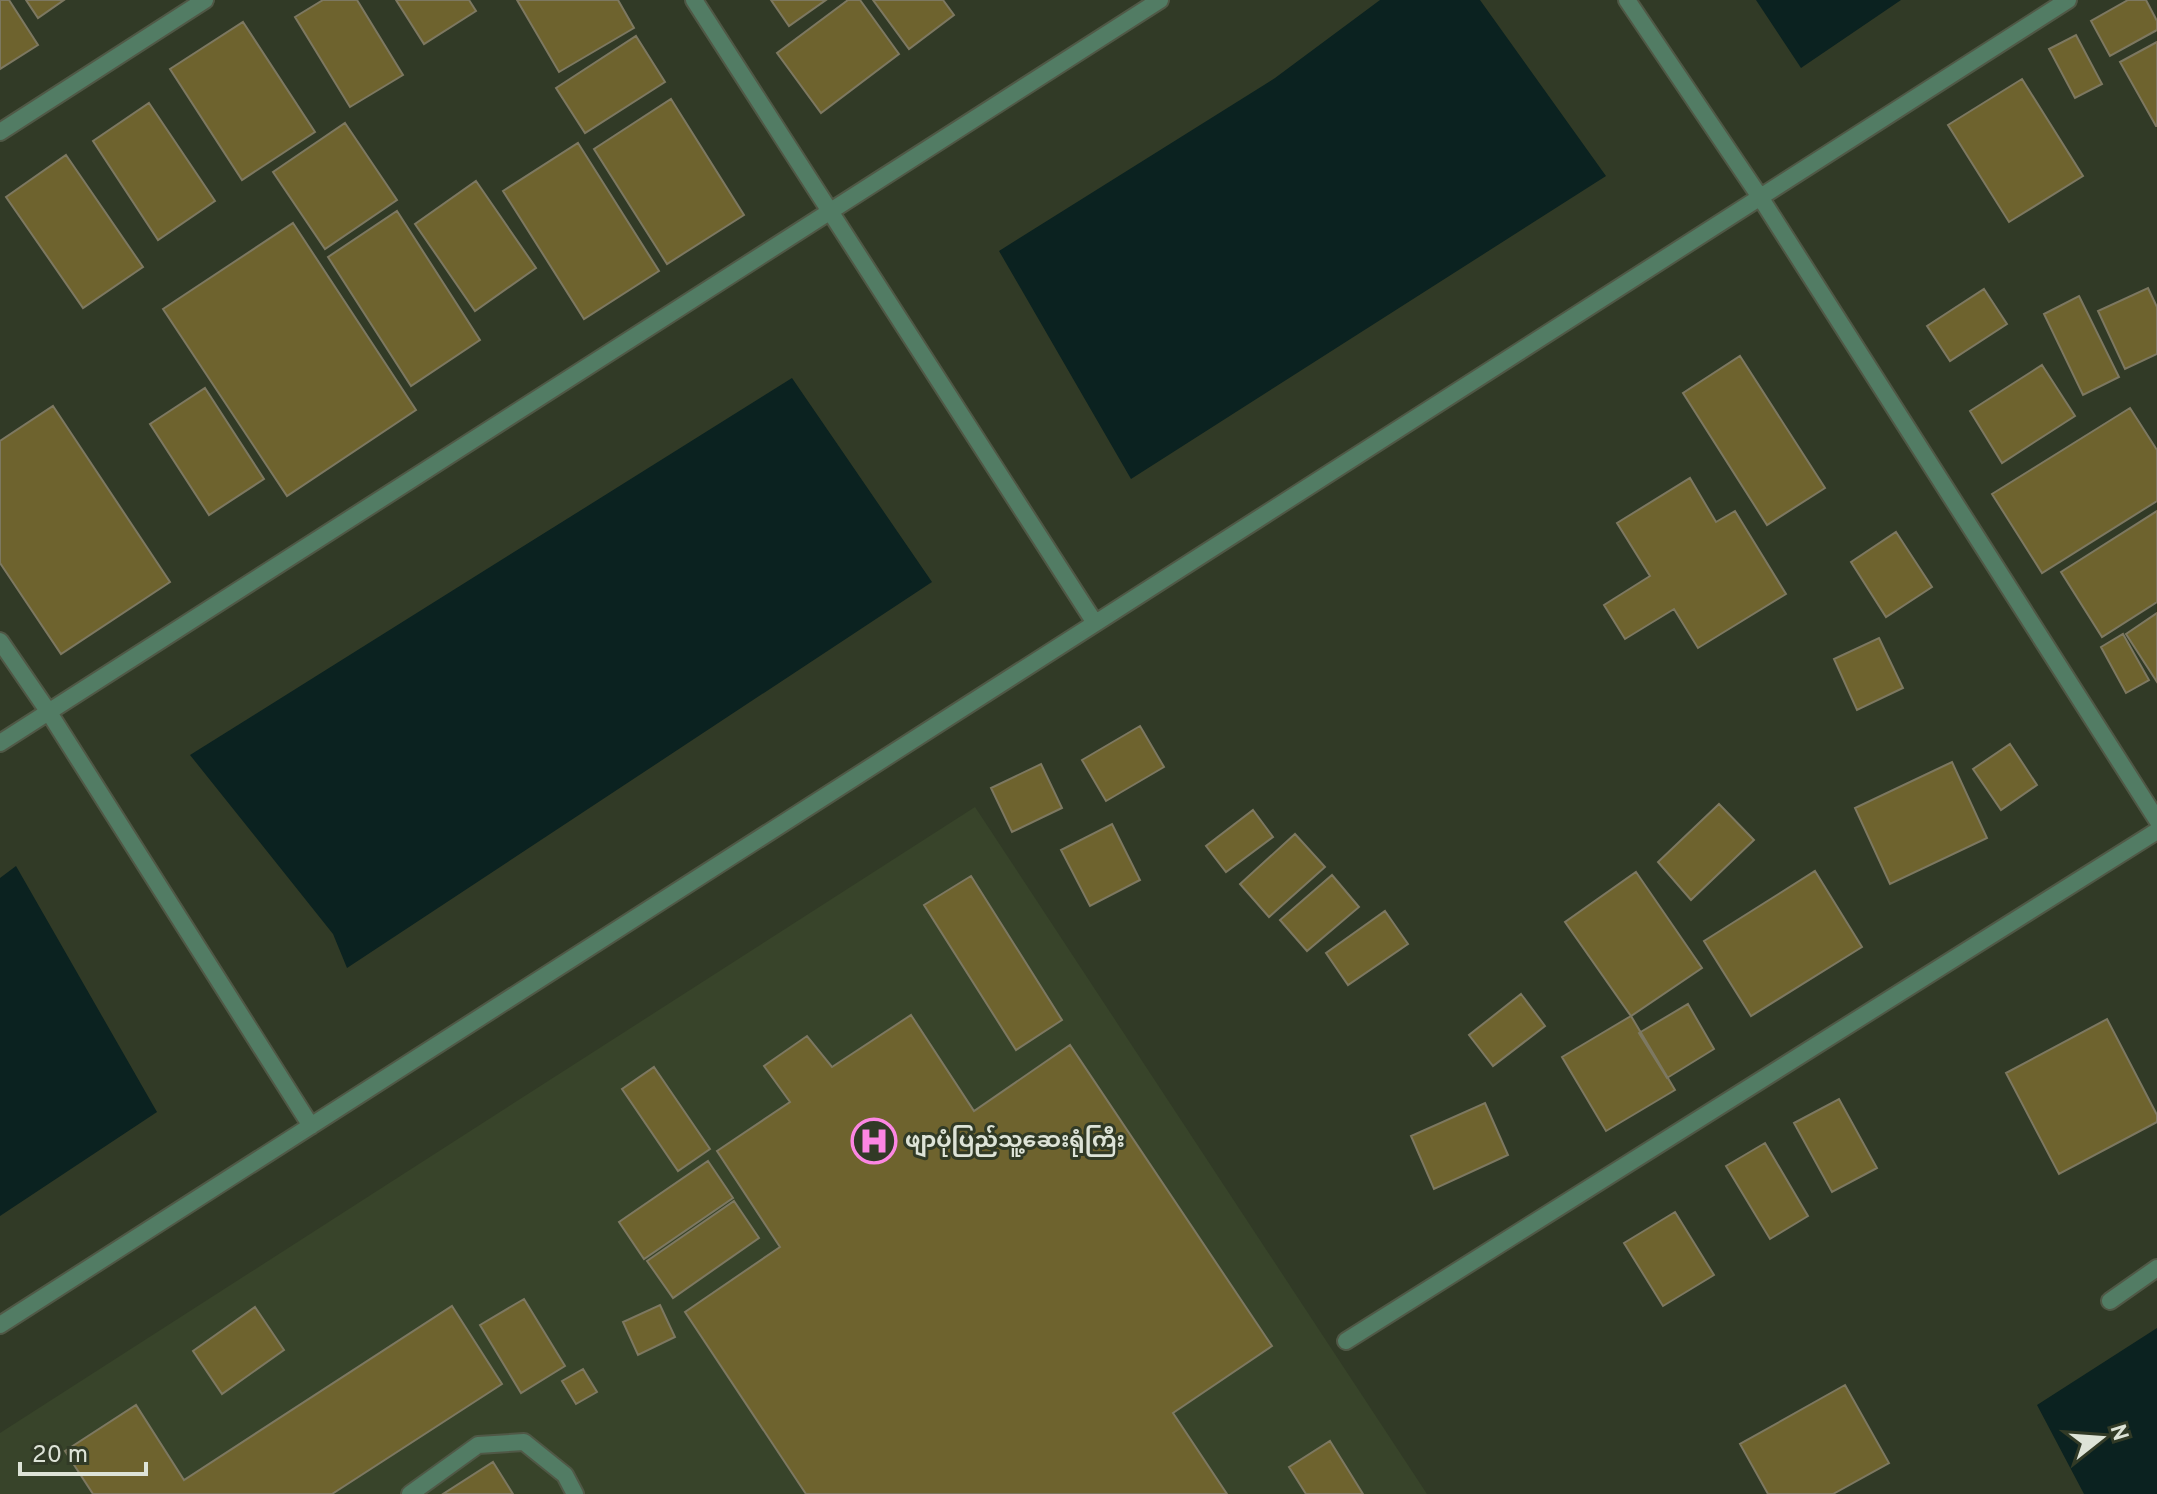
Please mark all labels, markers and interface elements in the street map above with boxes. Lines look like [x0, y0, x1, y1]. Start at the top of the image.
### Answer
hospital icon: ဖျာပုံပြည်သူ့ဆေးရုံကြီး [850, 1117, 898, 1165]
place label: ဖျာပုံပြည်သူ့ဆေးရုံကြီး [905, 1124, 1125, 1158]
north arrow [2061, 1398, 2141, 1478]
text: N [2103, 1421, 2133, 1444]
scale bar [20, 1426, 146, 1476]
text: 20 m [32, 1441, 88, 1471]

